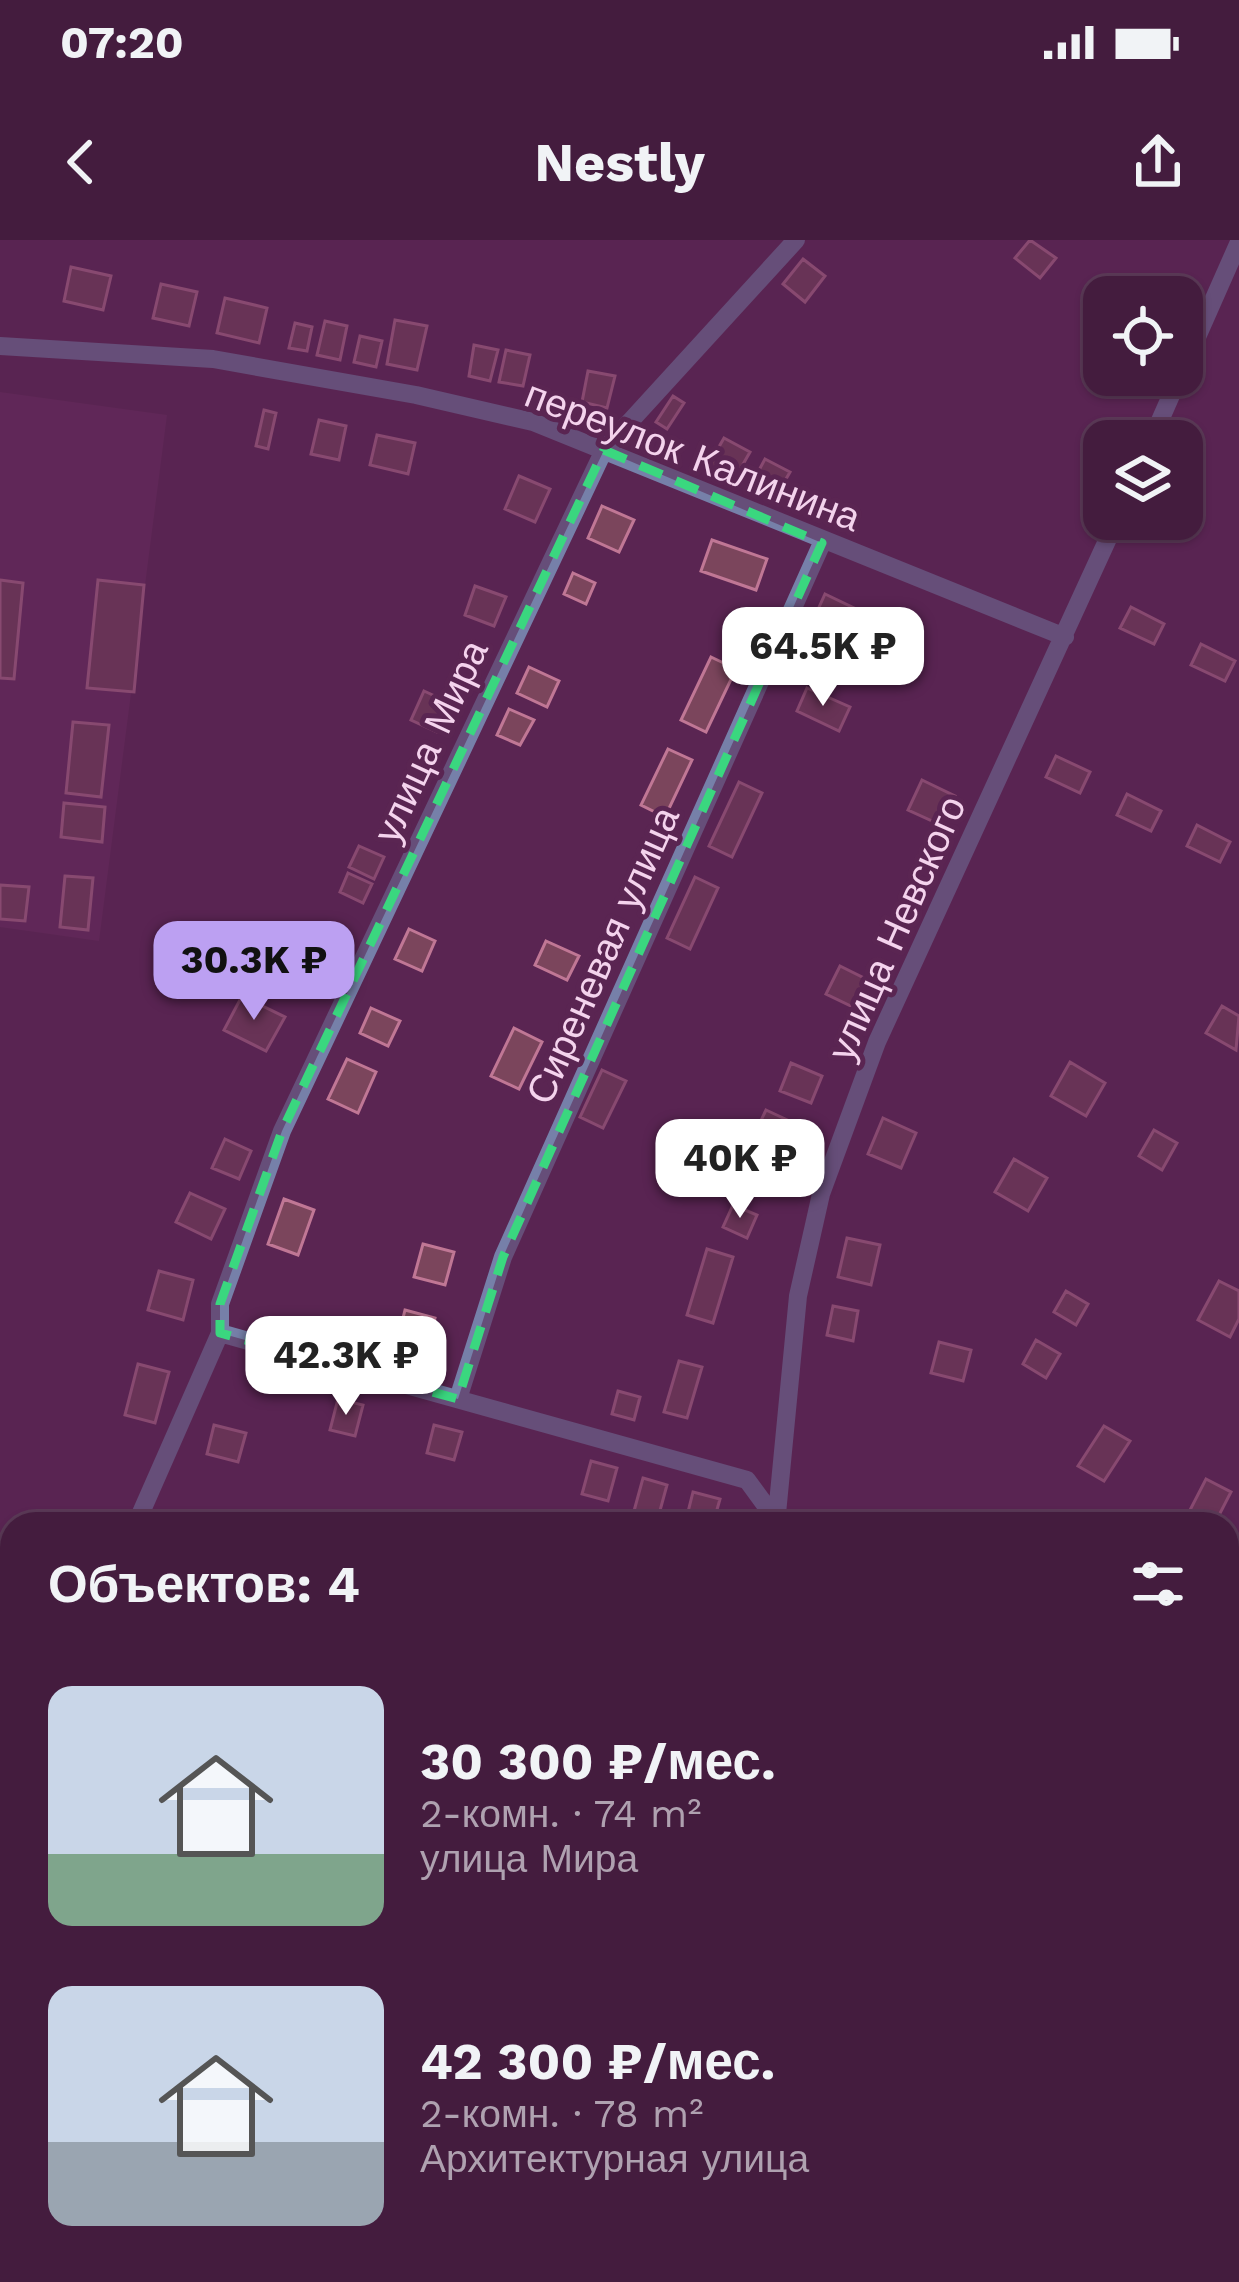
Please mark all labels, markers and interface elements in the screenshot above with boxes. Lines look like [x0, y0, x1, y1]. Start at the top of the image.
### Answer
text: 07:20 [60, 16, 184, 69]
icon: back [48, 129, 114, 195]
icon: share [1125, 129, 1191, 195]
text: Nestly [534, 131, 705, 194]
map controls [1083, 276, 1203, 540]
button: locate [1083, 276, 1203, 396]
street label: переулок Калинина [519, 371, 867, 540]
button: layers [1083, 420, 1203, 540]
pin: 64.5K ₽ [712, 607, 934, 709]
text: 64.5K ₽ [749, 623, 897, 668]
street label: улица Мира [364, 633, 497, 850]
street label: улица Невского [818, 789, 975, 1067]
street label: Сиреневая улица [517, 800, 688, 1111]
pin: 30.3K ₽ [143, 921, 365, 1023]
text: 30.3K ₽ [180, 937, 328, 982]
pin: 40K ₽ [656, 1119, 824, 1221]
text: 40K ₽ [682, 1135, 798, 1180]
pin: 42.3K ₽ [235, 1316, 457, 1418]
text: 42.3K ₽ [272, 1332, 420, 1377]
icon: filters [1125, 1551, 1191, 1617]
text: Объектов: 4 [48, 1555, 360, 1614]
text: 30 300 ₽/мес. [420, 1732, 776, 1791]
icon: home [144, 1734, 288, 1878]
text: 2-комн. · 74 m² [420, 1791, 701, 1836]
text: улица Мира [420, 1836, 638, 1881]
text: 42 300 ₽/мес. [420, 2032, 775, 2091]
icon: home [144, 2034, 288, 2178]
text: 2-комн. · 78 m² [420, 2091, 703, 2136]
text: Архитектурная улица [420, 2136, 809, 2181]

